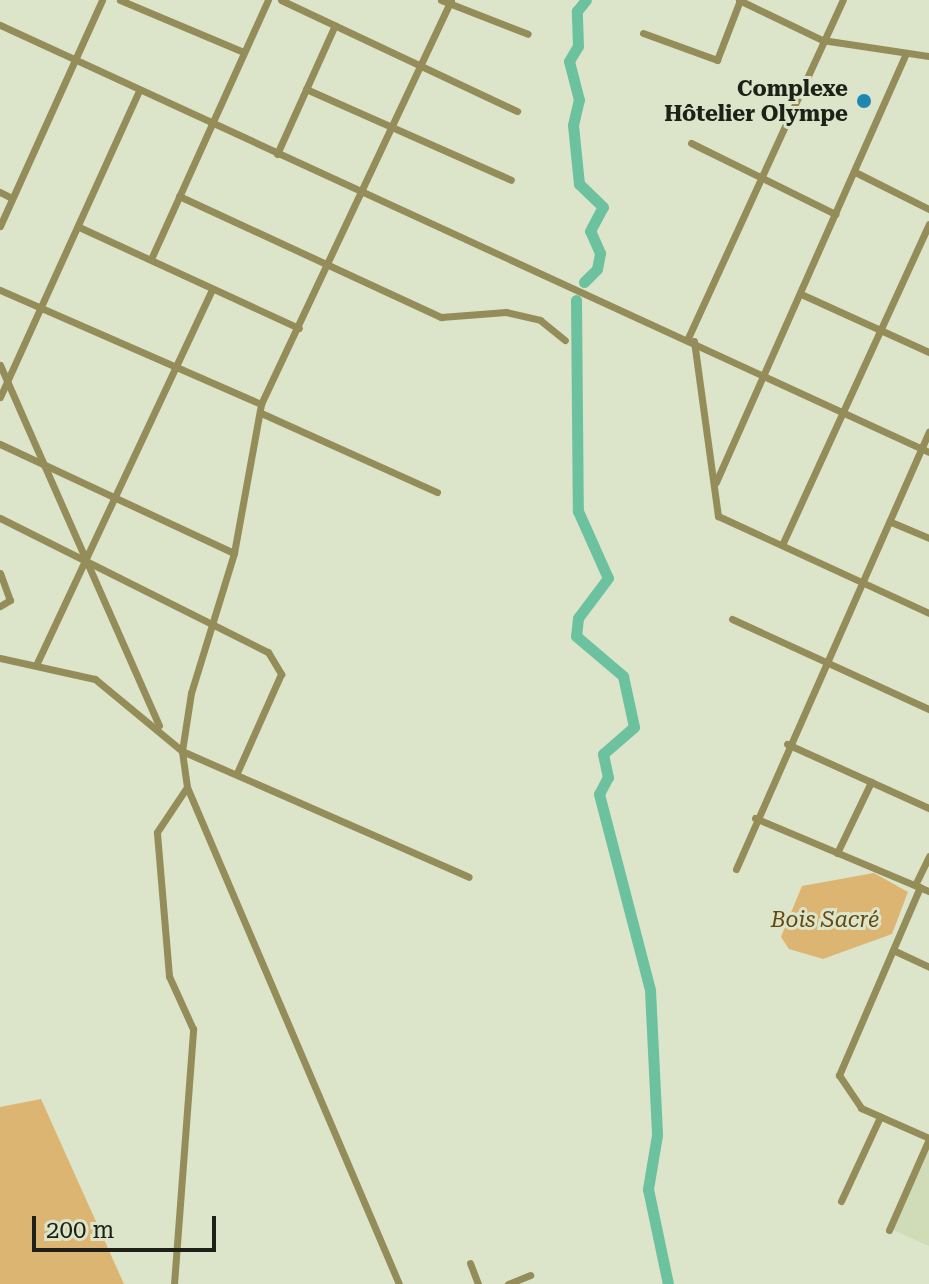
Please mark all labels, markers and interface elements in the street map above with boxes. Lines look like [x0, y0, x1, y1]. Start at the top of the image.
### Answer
place label: Complexe Hôtelier Olympe [664, 75, 848, 126]
marker: Complexe Hôtelier Olympe [855, 92, 873, 110]
park label: Bois Sacré [771, 907, 879, 933]
scale bar [36, 1200, 220, 1250]
text: 200 m [46, 1216, 114, 1244]

